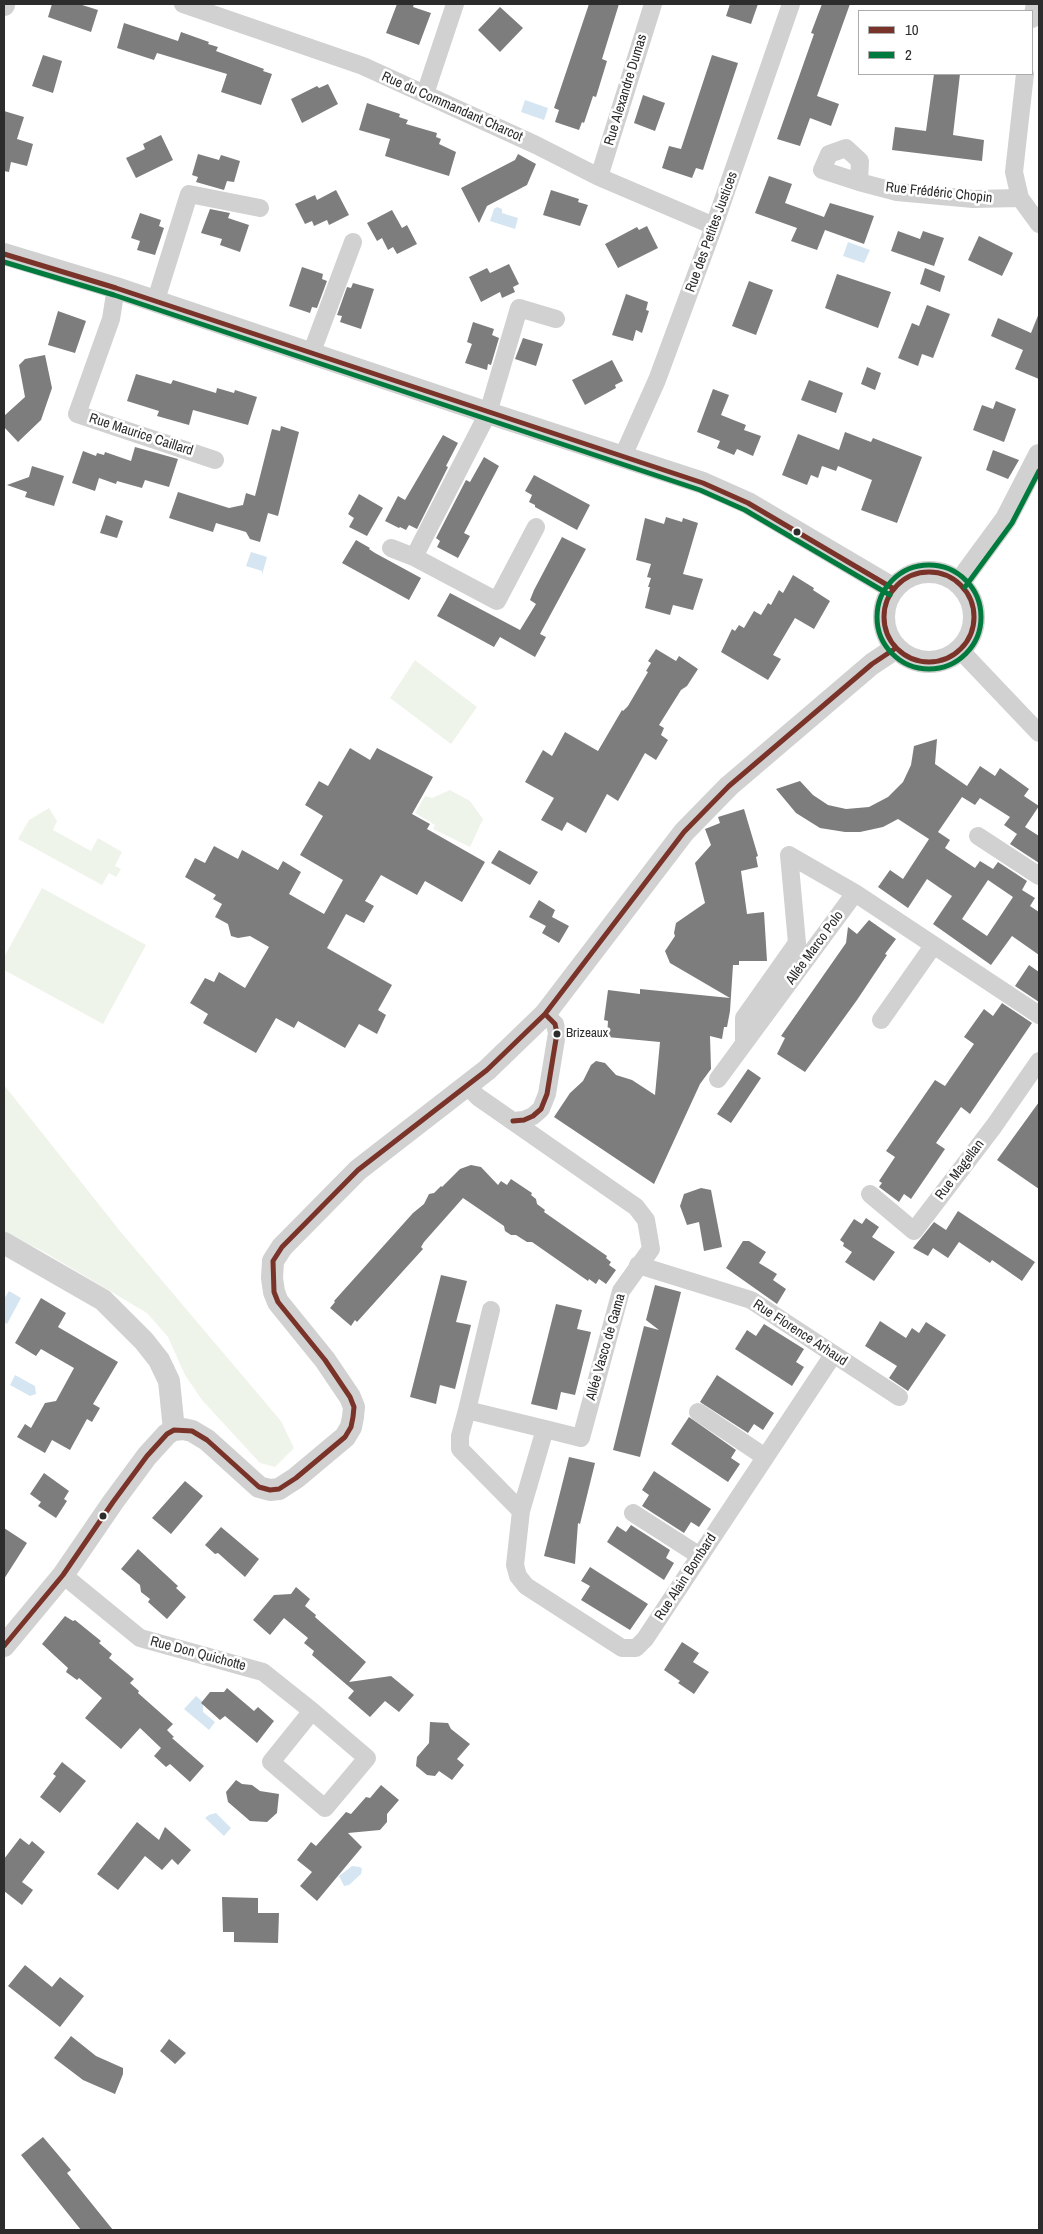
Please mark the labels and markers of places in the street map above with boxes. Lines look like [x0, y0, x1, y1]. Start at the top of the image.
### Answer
unlabelled marker [792, 527, 802, 537]
place label: Brizeaux [566, 1026, 608, 1042]
marker: Brizeaux [552, 1029, 562, 1039]
unlabelled marker [98, 1511, 108, 1521]

